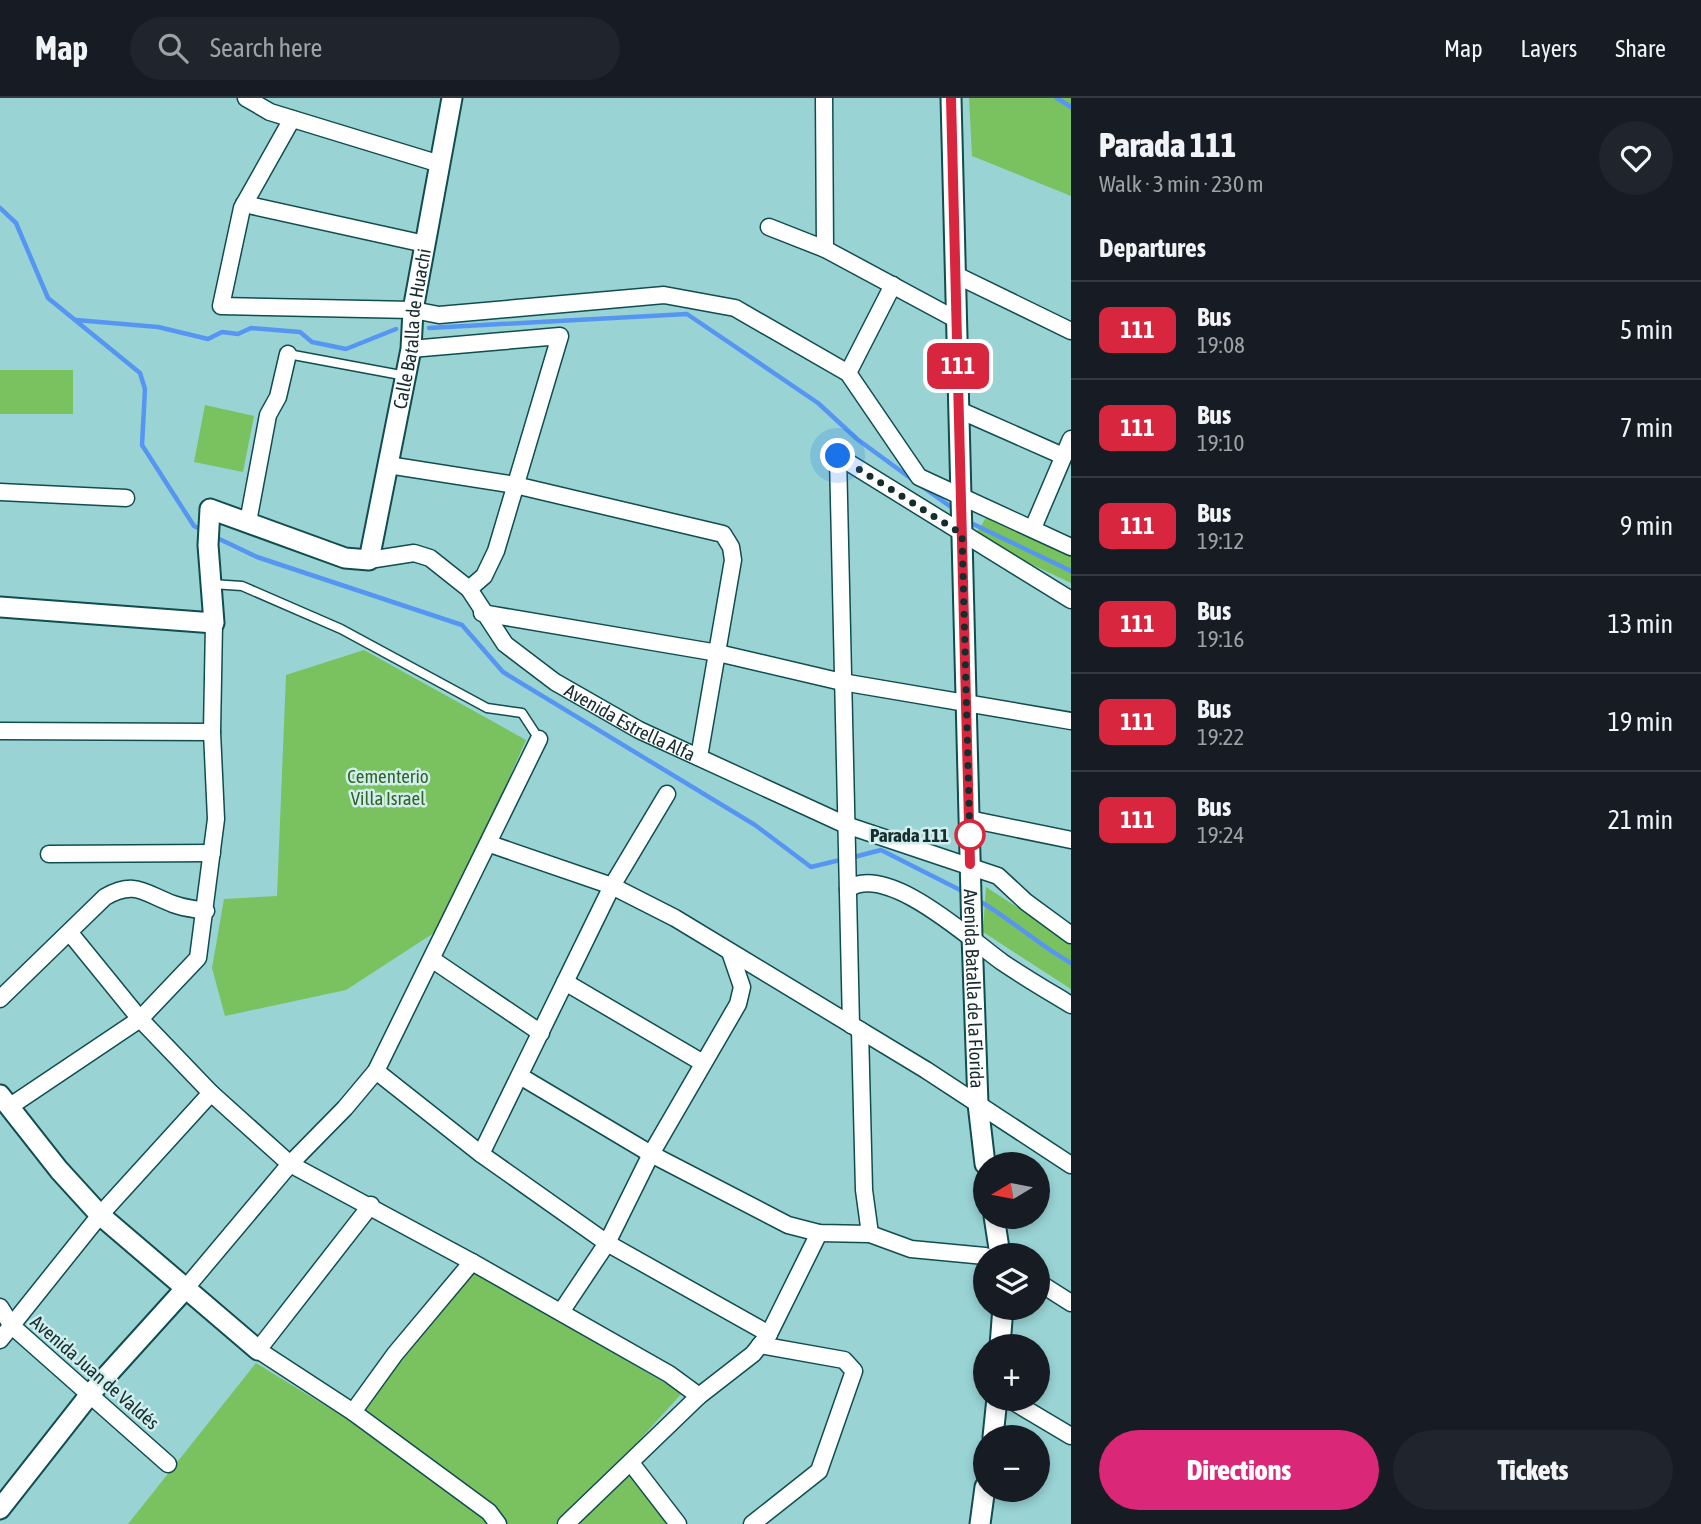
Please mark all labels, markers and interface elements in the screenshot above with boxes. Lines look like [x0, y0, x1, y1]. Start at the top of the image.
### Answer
search box [130, 17, 620, 80]
text: Map [35, 29, 88, 67]
icon: search [154, 29, 192, 67]
text: Search here [210, 33, 322, 63]
text: Map [1444, 35, 1483, 62]
text: Layers [1521, 35, 1577, 62]
text: Share [1615, 35, 1666, 62]
button: heart [1599, 121, 1673, 195]
text: Parada 111 [1099, 126, 1236, 164]
text: Walk · 3 min · 230 m [1099, 171, 1263, 197]
text: Departures [1099, 233, 1206, 263]
street label: Calle Batalla de Huachi [388, 247, 435, 411]
text: Bus [1197, 302, 1231, 332]
text: 5 min [1620, 315, 1673, 345]
text: 111 [1121, 316, 1154, 343]
text: 19:08 [1197, 332, 1245, 358]
line badge: 111 [918, 343, 998, 389]
text: 111 [941, 352, 975, 379]
text: Bus [1197, 400, 1231, 430]
text: 7 min [1620, 413, 1673, 443]
text: 111 [1121, 414, 1154, 441]
text: 19:10 [1197, 430, 1244, 456]
your location [820, 438, 855, 473]
text: Bus [1197, 498, 1231, 528]
text: 9 min [1620, 511, 1673, 541]
text: 111 [1121, 512, 1154, 539]
text: 19:12 [1197, 528, 1244, 554]
text: Bus [1197, 596, 1231, 626]
text: 13 min [1608, 609, 1673, 639]
text: 111 [1121, 610, 1154, 637]
text: 19:16 [1197, 626, 1244, 652]
street label: Avenida Estrella Alfa [561, 679, 699, 765]
text: Bus [1197, 694, 1231, 724]
text: 19 min [1608, 707, 1673, 737]
text: 111 [1121, 708, 1154, 735]
text: 19:22 [1197, 724, 1244, 750]
park label: Cementerio Villa Israel [347, 765, 429, 809]
text: Bus [1197, 792, 1231, 822]
text: 21 min [1608, 805, 1673, 835]
text: 111 [1121, 806, 1154, 833]
marker: Parada 111 [955, 820, 985, 850]
text: 19:24 [1197, 822, 1244, 848]
place label: Parada 111 [870, 824, 949, 846]
street label: Avenida Batalla de la Florida [960, 889, 988, 1089]
north arrow [973, 1152, 1050, 1228]
map controls [973, 1152, 1050, 1502]
button: layers [973, 1243, 1050, 1320]
street label: Avenida Juan de Valdés [26, 1310, 164, 1434]
button: + [973, 1334, 1050, 1411]
button: − [973, 1425, 1050, 1502]
button: Directions [1099, 1430, 1379, 1510]
button: Tickets [1393, 1430, 1673, 1510]

